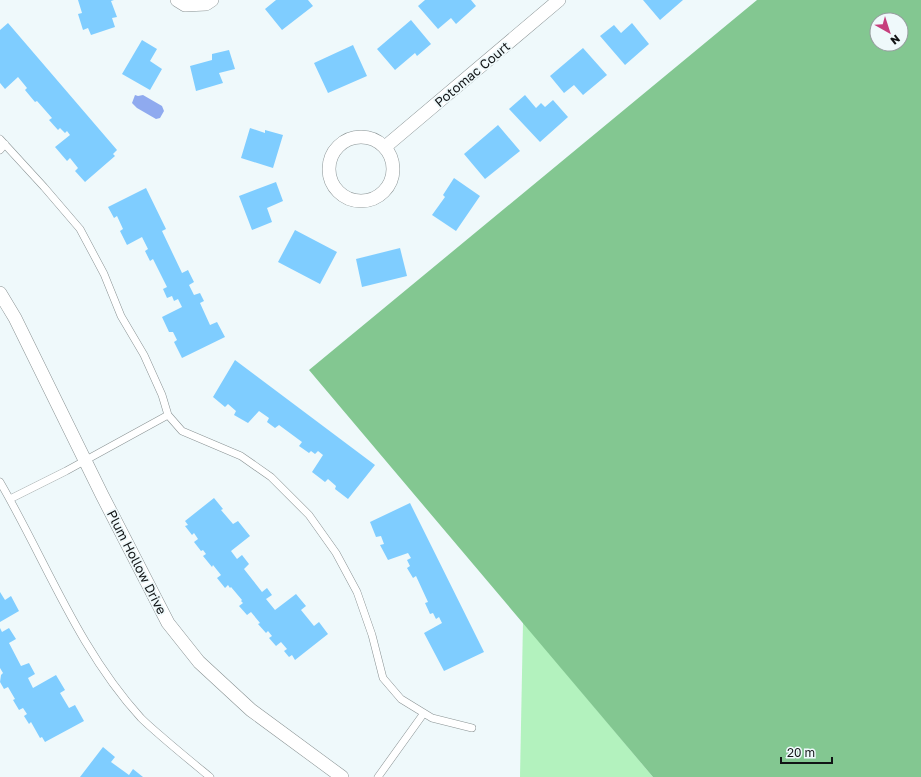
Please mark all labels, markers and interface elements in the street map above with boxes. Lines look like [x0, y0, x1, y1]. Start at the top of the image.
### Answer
north arrow [869, 12, 909, 52]
text: N [888, 32, 903, 48]
street label: Potomac Court [431, 38, 513, 110]
street label: Plum Hollow Drive [104, 507, 170, 617]
scale bar [781, 739, 832, 765]
text: 20 m [787, 745, 815, 760]

